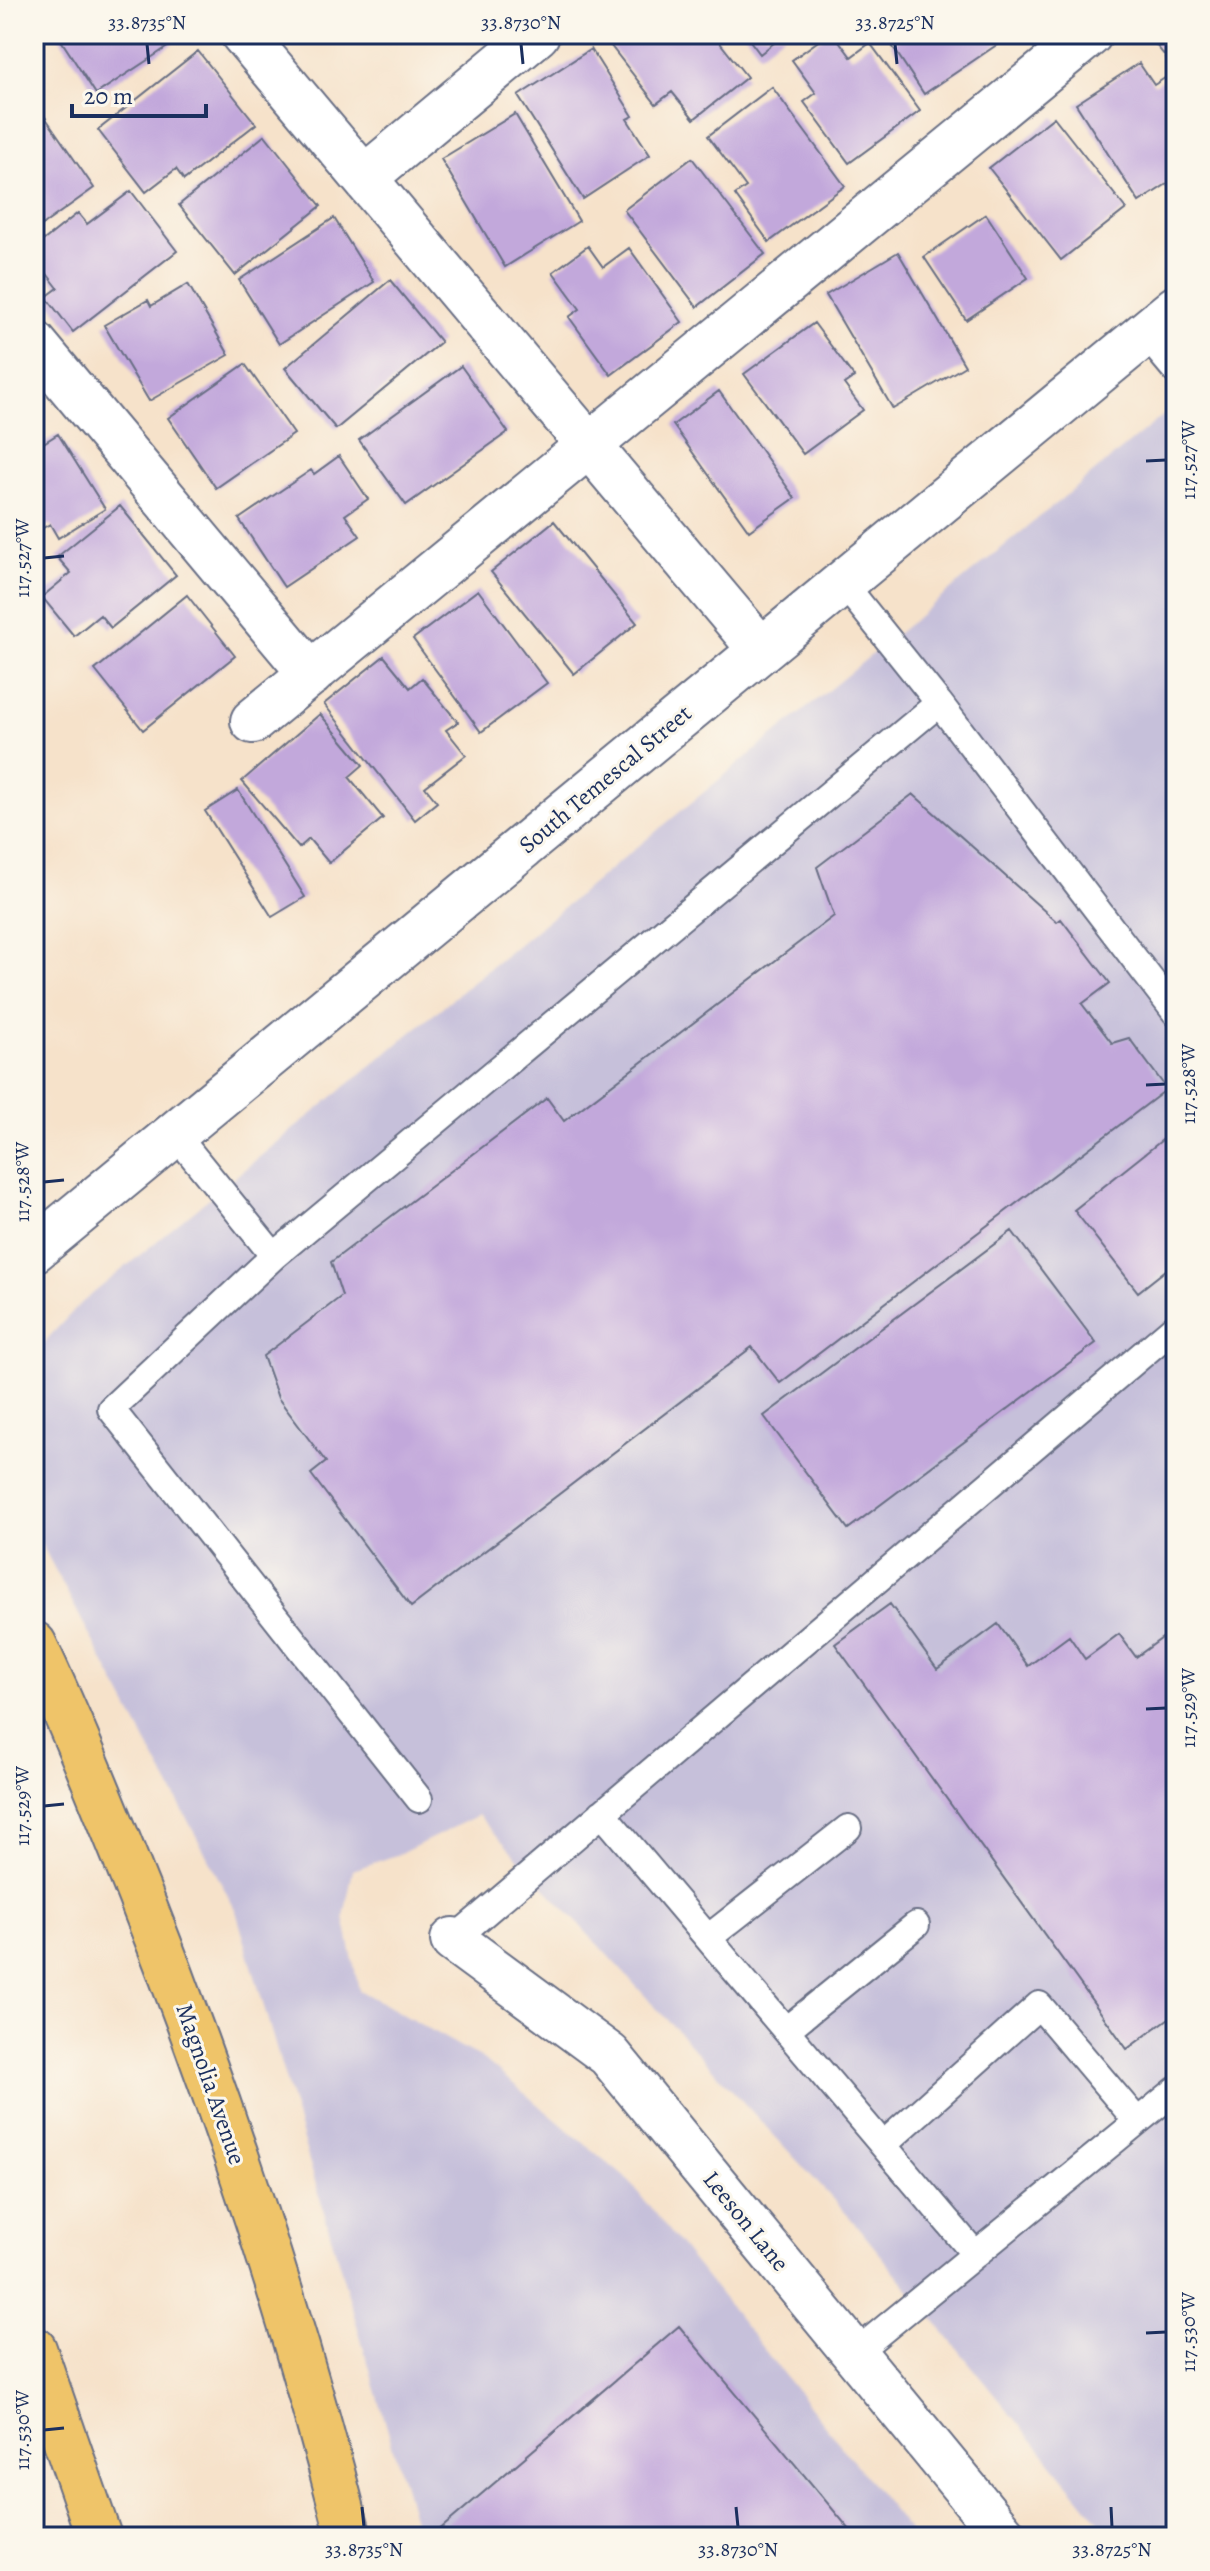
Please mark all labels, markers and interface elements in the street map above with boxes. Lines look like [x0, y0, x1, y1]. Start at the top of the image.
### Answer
text: 33.8735°N [108, 9, 186, 36]
text: 33.8730°N [481, 9, 561, 36]
text: 33.8725°N [855, 9, 935, 36]
scale bar [72, 68, 206, 118]
text: 20 m [84, 80, 133, 112]
text: 117.527°W [1175, 420, 1202, 500]
text: 117.527°W [9, 518, 36, 598]
street label: South Temescal Street [512, 697, 698, 861]
text: 117.528°W [1175, 1043, 1202, 1124]
text: 117.528°W [9, 1141, 36, 1222]
text: 117.529°W [1175, 1668, 1202, 1748]
text: 117.529°W [9, 1766, 36, 1846]
street label: Magnolia Avenue [168, 1999, 254, 2169]
street label: Leeson Lane [696, 2164, 796, 2278]
text: 117.530°W [1175, 2291, 1202, 2372]
text: 117.530°W [9, 2389, 36, 2470]
text: 33.8735°N [325, 2536, 403, 2563]
text: 33.8730°N [698, 2536, 778, 2563]
text: 33.8725°N [1072, 2536, 1152, 2563]

